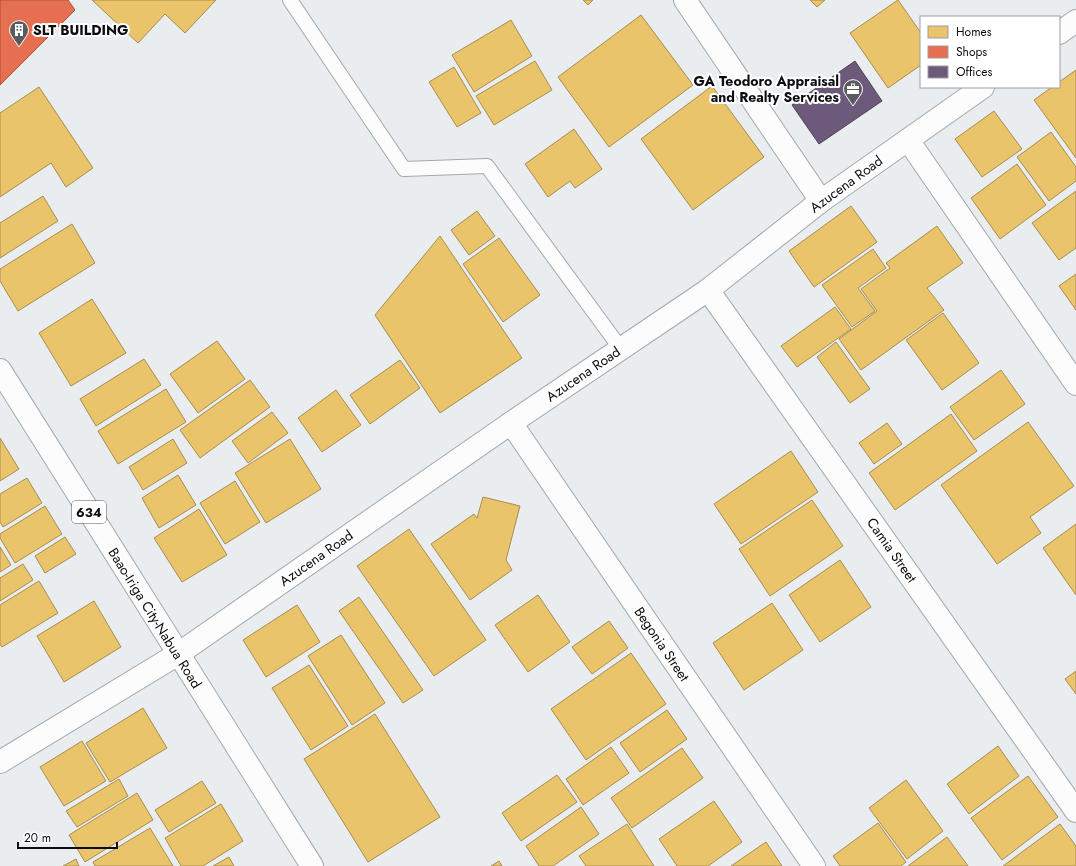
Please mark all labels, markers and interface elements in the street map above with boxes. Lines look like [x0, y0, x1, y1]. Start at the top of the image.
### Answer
legend [920, 16, 1060, 88]
building icon: SLT BUILDING [8, 19, 30, 47]
place label: SLT BUILDING [33, 20, 128, 40]
text: Homes [956, 23, 992, 41]
text: Shops [956, 43, 987, 61]
text: Offices [956, 63, 992, 81]
place label: GA Teodoro Appraisal and Realty Services [693, 71, 840, 107]
office icon: GA Teodoro Appraisal and Realty Services [842, 78, 864, 106]
street label: Azucena Road [805, 151, 887, 217]
street label: Azucena Road [542, 342, 624, 406]
road number: 634 [72, 501, 106, 523]
street label: Camia Street [862, 513, 922, 587]
street label: Azucena Road [275, 525, 357, 591]
street label: Baao-Iriga City-Nabua Road [103, 544, 207, 692]
street label: Begonia Street [630, 603, 695, 686]
scale bar [18, 824, 117, 850]
text: 20 m [24, 829, 51, 847]

